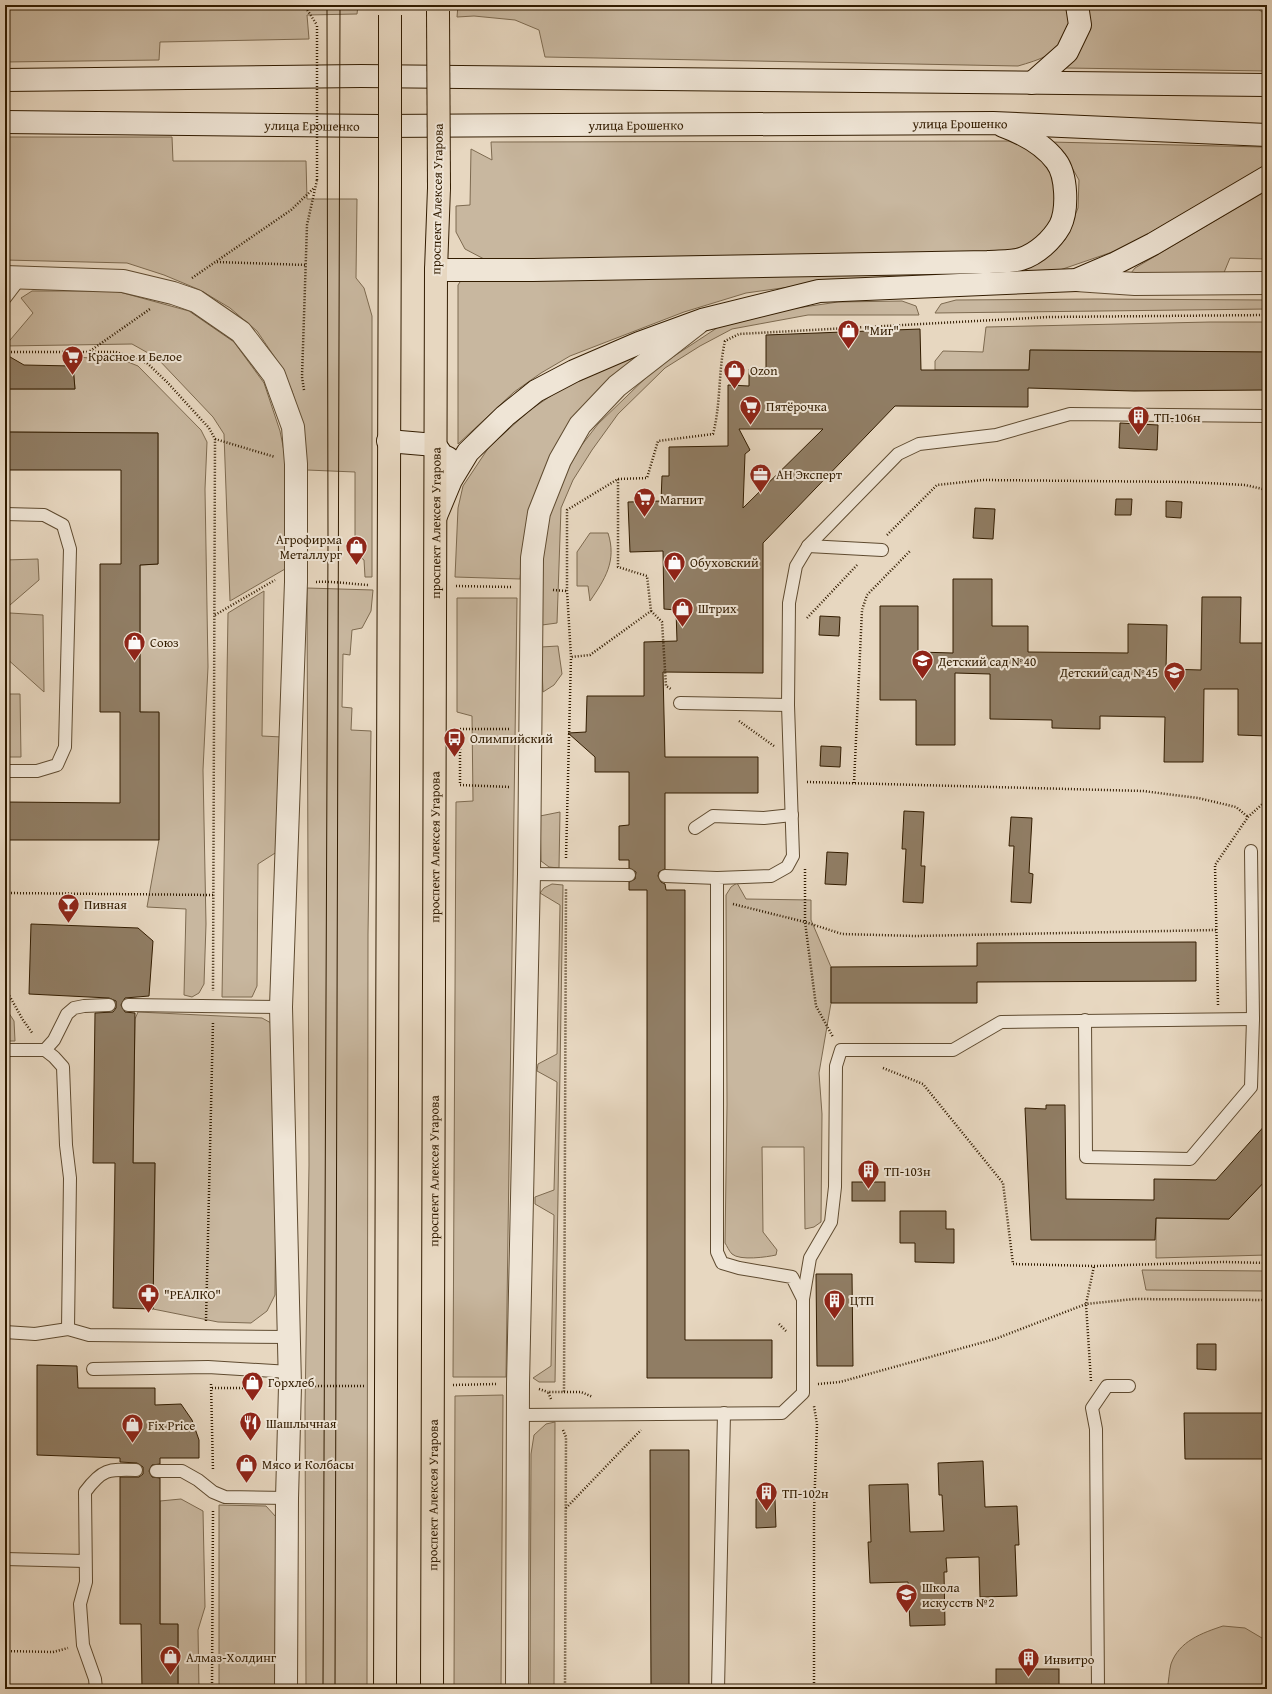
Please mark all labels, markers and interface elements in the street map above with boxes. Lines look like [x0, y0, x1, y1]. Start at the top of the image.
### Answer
street label: улица Ерошенко [911, 113, 1008, 133]
street label: улица Ерошенко [263, 115, 360, 135]
street label: улица Ерошенко [587, 115, 684, 134]
street label: проспект Алексея Угарова [426, 122, 448, 275]
shop icon: "Миг" [836, 317, 862, 350]
place label: "Миг" [864, 321, 899, 340]
supermarket icon: Красное и Белое [60, 343, 86, 376]
place label: Красное и Белое [88, 347, 182, 366]
shop icon: Ozon [721, 357, 747, 390]
place label: Ozon [750, 361, 778, 380]
supermarket icon: Пятёрочка [738, 393, 764, 426]
place label: Пятёрочка [766, 397, 828, 416]
building icon: ТП-106н [1125, 404, 1151, 437]
place label: ТП-106н [1154, 408, 1201, 427]
street label: проспект Алексея Угарова [426, 447, 445, 599]
office icon: АН Эксперт [748, 461, 774, 494]
place label: АН Эксперт [776, 465, 843, 484]
supermarket icon: Магнит [632, 486, 658, 519]
place label: Магнит [660, 490, 704, 509]
place label: Агрофирма Металлург [276, 530, 343, 564]
shop icon: Агрофирма Металлург [344, 533, 370, 566]
shop icon: Обуховский [662, 549, 688, 582]
place label: Обуховский [690, 553, 759, 572]
shop icon: Штрих [669, 595, 695, 628]
place label: Штрих [698, 599, 737, 618]
shop icon: Союз [121, 629, 147, 662]
place label: Союз [150, 633, 179, 652]
school or university icon: Детский сад №40 [910, 648, 936, 681]
place label: Детский сад №40 [937, 652, 1036, 671]
school or university icon: Детский сад №45 [1161, 659, 1187, 692]
place label: Детский сад №45 [1059, 663, 1158, 682]
bus stop icon: Олимпийский [441, 725, 467, 758]
place label: Олимпийский [470, 729, 553, 748]
street label: проспект Алексея Угарова [425, 771, 444, 923]
bar icon: Пивная [55, 891, 81, 924]
place label: Пивная [84, 895, 127, 914]
street label: проспект Алексея Угарова [424, 1095, 443, 1247]
building icon: ТП-103н [855, 1158, 881, 1191]
place label: ТП-103н [884, 1162, 931, 1181]
pharmacy icon: "РЕАЛКО" [135, 1281, 161, 1314]
place label: "РЕАЛКО" [164, 1285, 221, 1304]
building icon: ЦТП [822, 1287, 848, 1320]
place label: ЦТП [850, 1291, 874, 1310]
shop icon: Горхлеб [239, 1369, 265, 1402]
place label: Горхлеб [268, 1373, 315, 1392]
restaurant icon: Шашлычная [238, 1410, 264, 1443]
shop icon: Fix Price [119, 1412, 145, 1445]
place label: Шашлычная [266, 1414, 337, 1433]
place label: Fix Price [148, 1416, 195, 1435]
street label: проспект Алексея Угарова [423, 1419, 442, 1571]
shop icon: Мясо и Колбасы [234, 1451, 260, 1484]
place label: Мясо и Колбасы [262, 1455, 354, 1474]
building icon: ТП-102н [753, 1480, 779, 1513]
place label: ТП-102н [782, 1484, 829, 1503]
place label: Школа искусств №2 [922, 1578, 994, 1612]
school or university icon: Школа искусств №2 [893, 1581, 919, 1614]
shop icon: Алмаз-Холдинг [158, 1644, 184, 1677]
building icon: Инвитро [1015, 1646, 1041, 1679]
place label: Алмаз-Холдинг [186, 1648, 277, 1667]
place label: Инвитро [1044, 1650, 1095, 1669]

